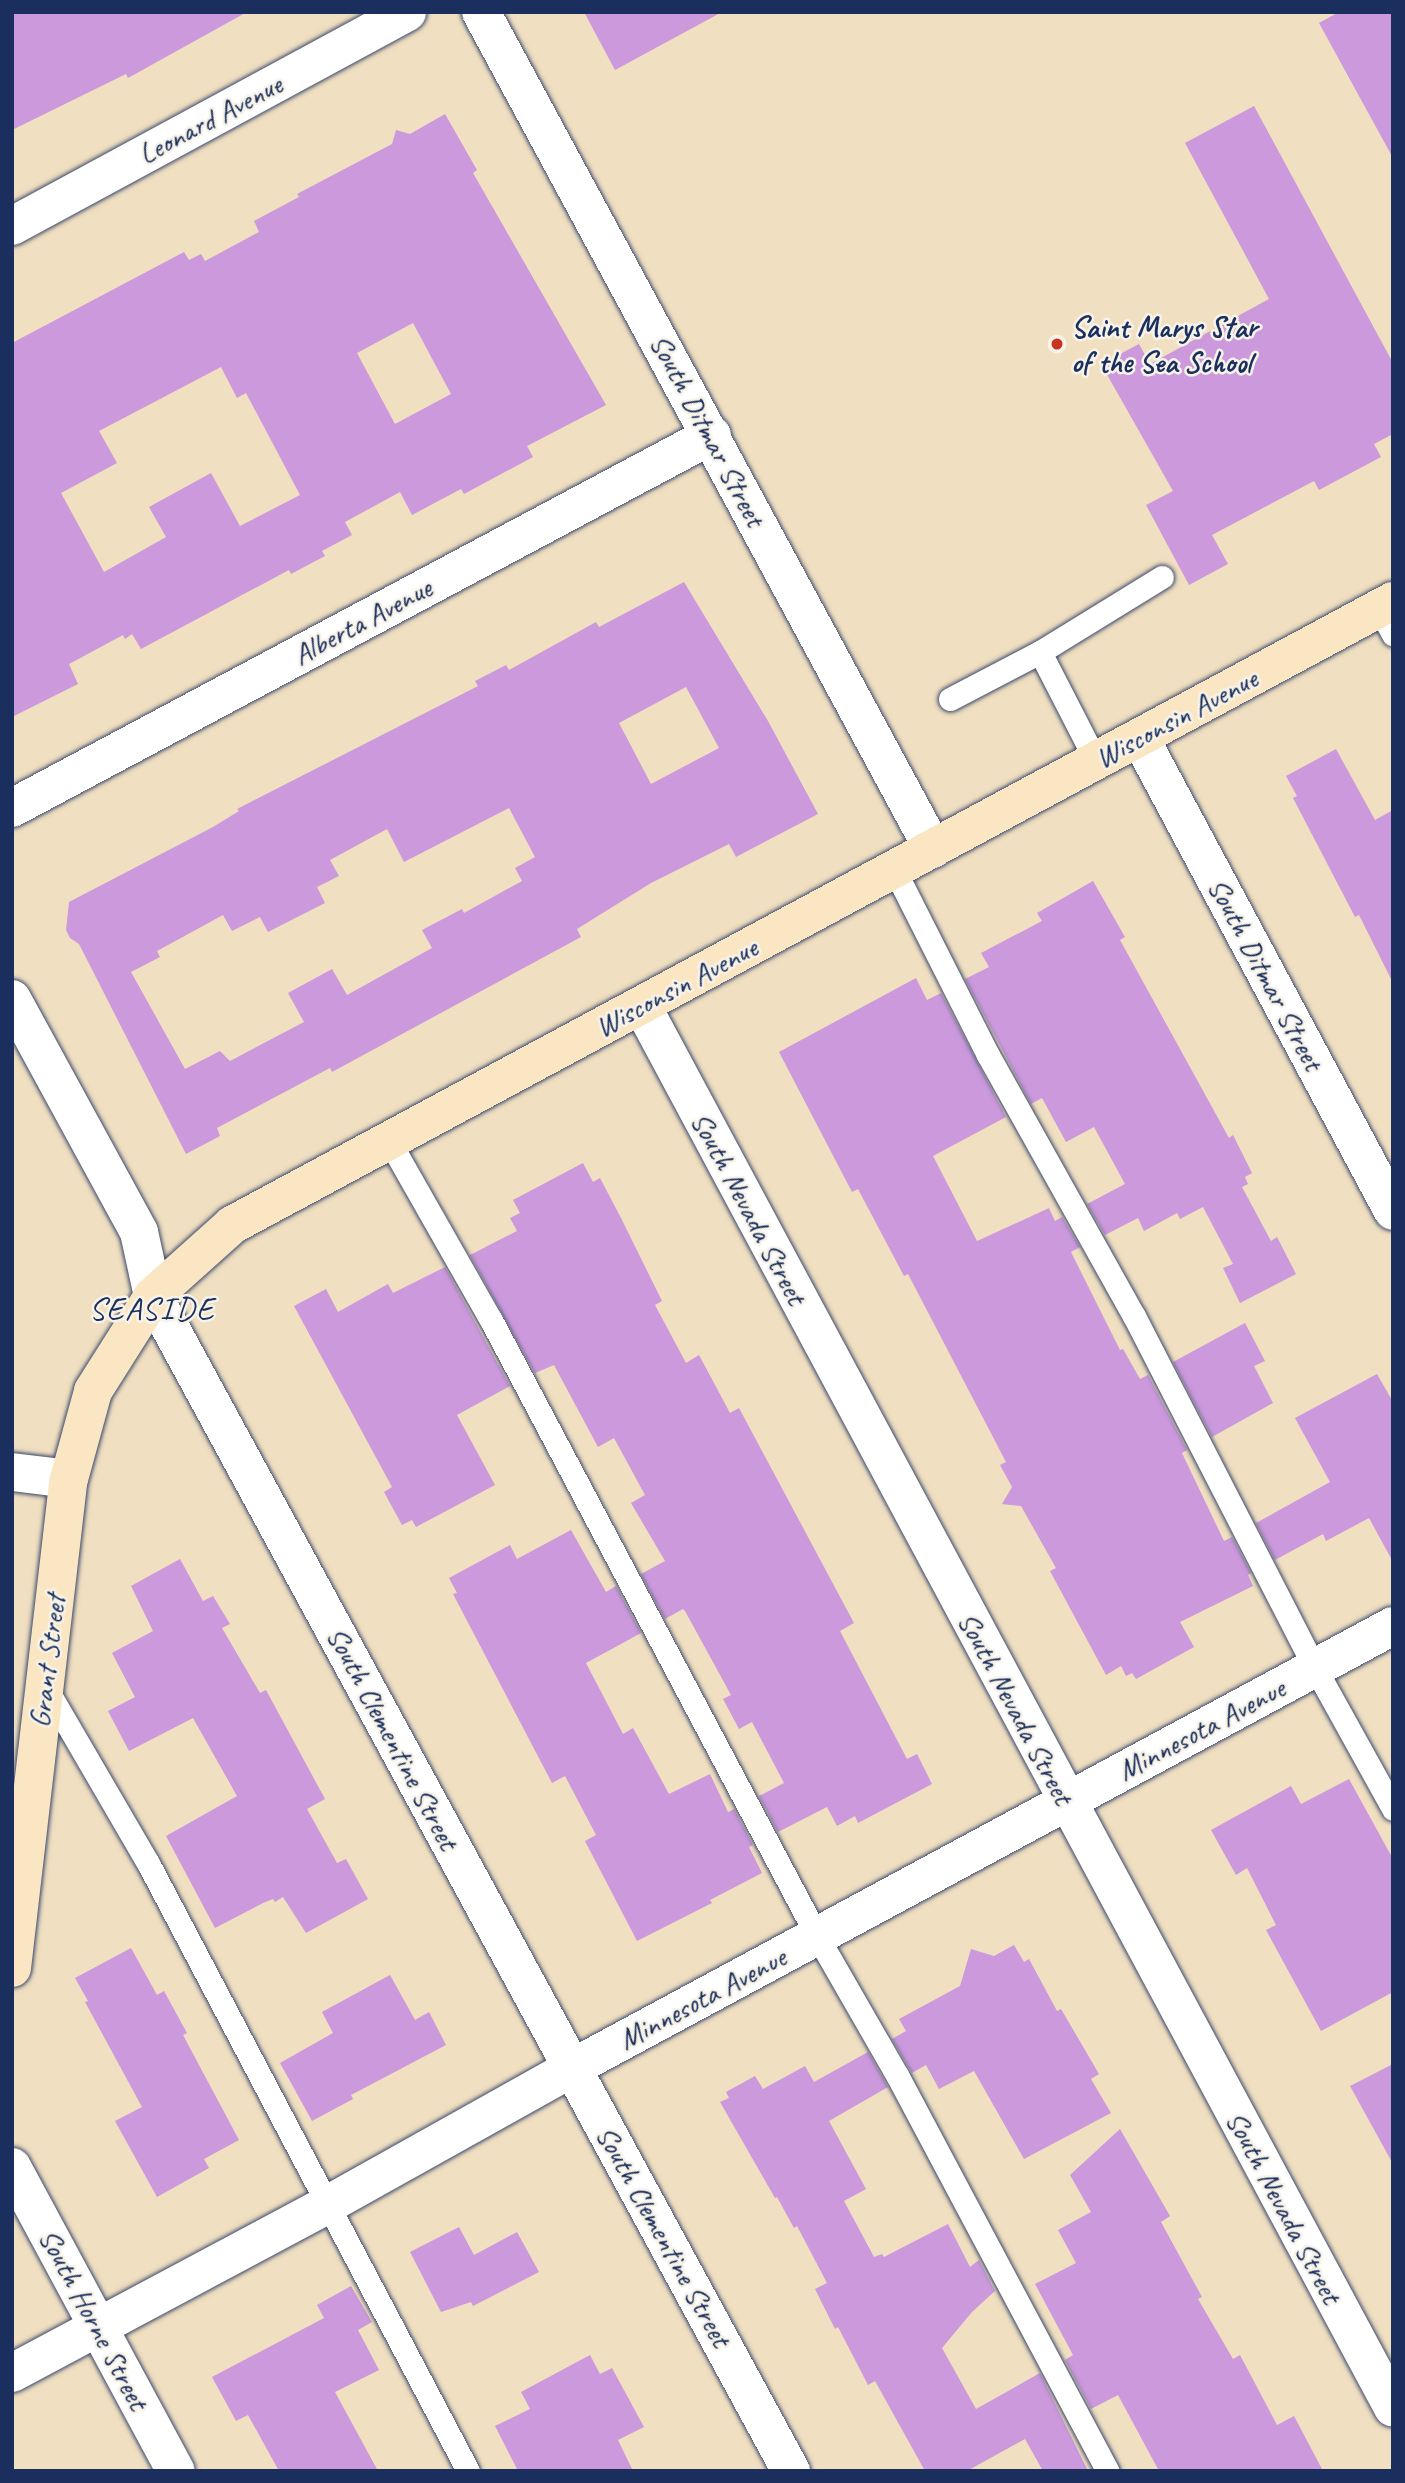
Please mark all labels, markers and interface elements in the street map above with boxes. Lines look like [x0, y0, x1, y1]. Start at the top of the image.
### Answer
street label: Leonard Avenue [132, 66, 288, 172]
place label: Saint Marys Star of the Sea School [1071, 309, 1259, 380]
street label: South Ditmar Street [642, 327, 774, 533]
marker: Saint Marys Star of the Sea School [1049, 336, 1065, 352]
street label: Alberta Avenue [286, 569, 438, 673]
street label: Wisconsin Avenue [1089, 660, 1263, 776]
street label: South Ditmar Street [1200, 871, 1332, 1077]
street label: Wisconsin Avenue [589, 929, 763, 1045]
street label: South Nevada Street [683, 1105, 815, 1311]
district label: SEASIDE [90, 1290, 214, 1328]
street label: Grant Street [21, 1592, 73, 1730]
street label: South Nevada Street [950, 1605, 1082, 1811]
street label: South Clementine Street [319, 1620, 467, 1856]
street label: Minnesota Avenue [1111, 1670, 1291, 1788]
street label: Minnesota Avenue [612, 1939, 792, 2057]
street label: South Nevada Street [1218, 2104, 1350, 2310]
street label: South Clementine Street [588, 2118, 740, 2354]
street label: South Horne Street [31, 2222, 157, 2416]

